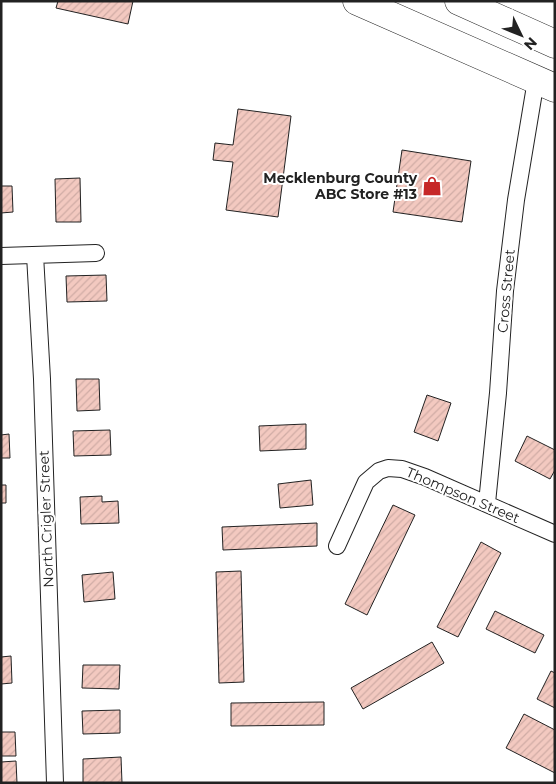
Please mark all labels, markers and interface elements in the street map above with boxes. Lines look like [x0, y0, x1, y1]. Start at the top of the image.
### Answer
north arrow [496, 10, 546, 60]
text: N [520, 34, 541, 54]
place label: Mecklenburg County ABC Store #13 [263, 169, 418, 203]
shop icon: Mecklenburg County ABC Store #13 [421, 175, 443, 197]
street label: Cross Street [493, 248, 519, 334]
street label: North Crigler Street [35, 450, 57, 588]
street label: Thompson Street [403, 463, 523, 527]

